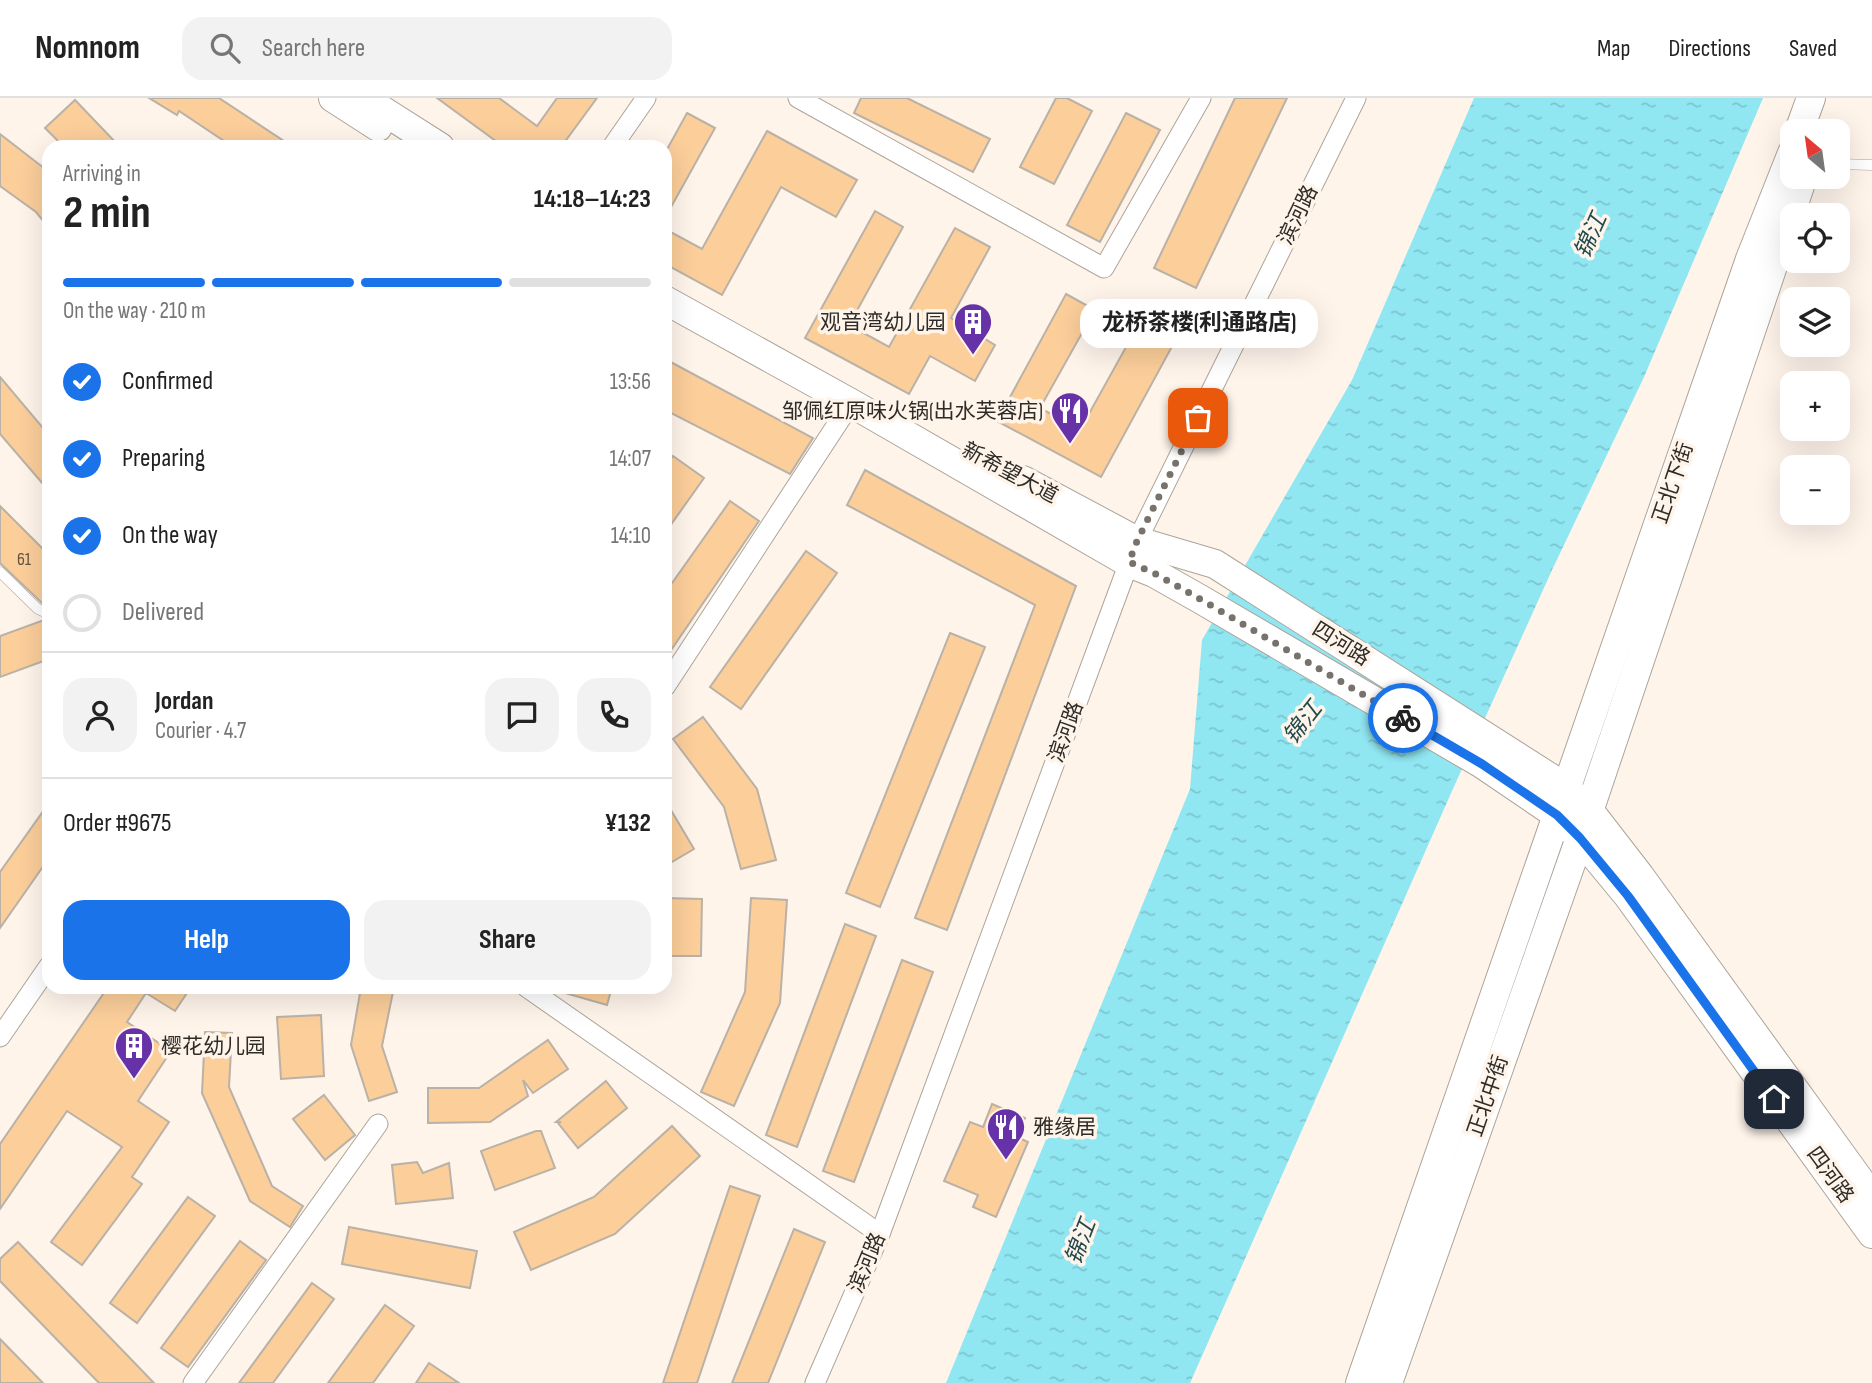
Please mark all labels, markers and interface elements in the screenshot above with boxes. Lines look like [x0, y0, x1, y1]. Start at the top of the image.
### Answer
search box [182, 17, 672, 80]
text: Nomnom [35, 28, 140, 68]
icon: search [206, 29, 244, 67]
text: Search here [262, 33, 365, 64]
text: Map [1597, 34, 1630, 63]
text: Directions [1668, 34, 1751, 63]
text: Saved [1789, 34, 1837, 63]
north arrow [1780, 119, 1850, 189]
map controls [1780, 119, 1850, 525]
text: Arriving in [63, 160, 141, 188]
street label: 滨河路 [1273, 181, 1323, 249]
text: 14:18–14:23 [534, 184, 651, 215]
text: 2 min [63, 186, 151, 241]
button: locate [1780, 203, 1850, 273]
water label: 锦江 [1569, 207, 1614, 263]
button: layers [1780, 287, 1850, 357]
text: On the way · 210 m [63, 297, 206, 325]
callout: 龙桥茶楼(利通路店) [1079, 299, 1317, 348]
building icon: 观音湾幼儿园 [952, 301, 994, 356]
text: 龙桥茶楼(利通路店) [1102, 309, 1296, 337]
place label: 观音湾幼儿园 [820, 310, 946, 335]
icon: check [63, 363, 101, 401]
text: Confirmed [122, 366, 213, 397]
text: 13:56 [610, 368, 651, 396]
button: + [1780, 371, 1850, 441]
pin [1168, 388, 1228, 448]
restaurant icon: 邹佩红原味火锅(出水芙蓉店) [1049, 390, 1091, 445]
place label: 邹佩红原味火锅(出水芙蓉店) [782, 399, 1043, 424]
icon: bag [1179, 399, 1217, 437]
street label: 新希望大道 [958, 437, 1062, 509]
street label: 正北下街 [1648, 439, 1698, 527]
icon: check [63, 440, 101, 478]
text: Preparing [122, 443, 205, 474]
text: 14:07 [610, 445, 651, 473]
button: − [1780, 455, 1850, 525]
icon: check [63, 517, 101, 555]
text: On the way [122, 520, 218, 551]
text: 14:10 [611, 522, 651, 550]
house number: 61 [17, 549, 32, 570]
text: Delivered [122, 597, 204, 628]
street label: 四河路 [1308, 617, 1374, 671]
button: person [63, 678, 137, 752]
button: chat [485, 678, 559, 752]
button: phone [577, 678, 651, 752]
courier [1368, 683, 1438, 753]
text: Jordan [155, 686, 213, 717]
water label: 锦江 [1278, 694, 1330, 750]
street label: 滨河路 [1043, 698, 1089, 766]
icon: bike [1384, 699, 1422, 737]
text: Courier · 4.7 [155, 717, 246, 745]
text: Order #9675 [63, 808, 171, 839]
text: ¥132 [604, 808, 651, 839]
button: Help [63, 900, 350, 980]
button: Share [364, 900, 651, 980]
building icon: 樱花幼儿园 [113, 1025, 155, 1080]
place label: 樱花幼儿园 [161, 1034, 266, 1059]
street label: 正北中街 [1463, 1052, 1513, 1140]
pin [1744, 1069, 1804, 1129]
icon: home [1755, 1080, 1793, 1118]
restaurant icon: 雅缘居 [985, 1106, 1027, 1161]
place label: 雅缘居 [1033, 1115, 1096, 1140]
street label: 四河路 [1801, 1142, 1859, 1208]
water label: 锦江 [1060, 1213, 1103, 1268]
street label: 滨河路 [843, 1229, 891, 1297]

